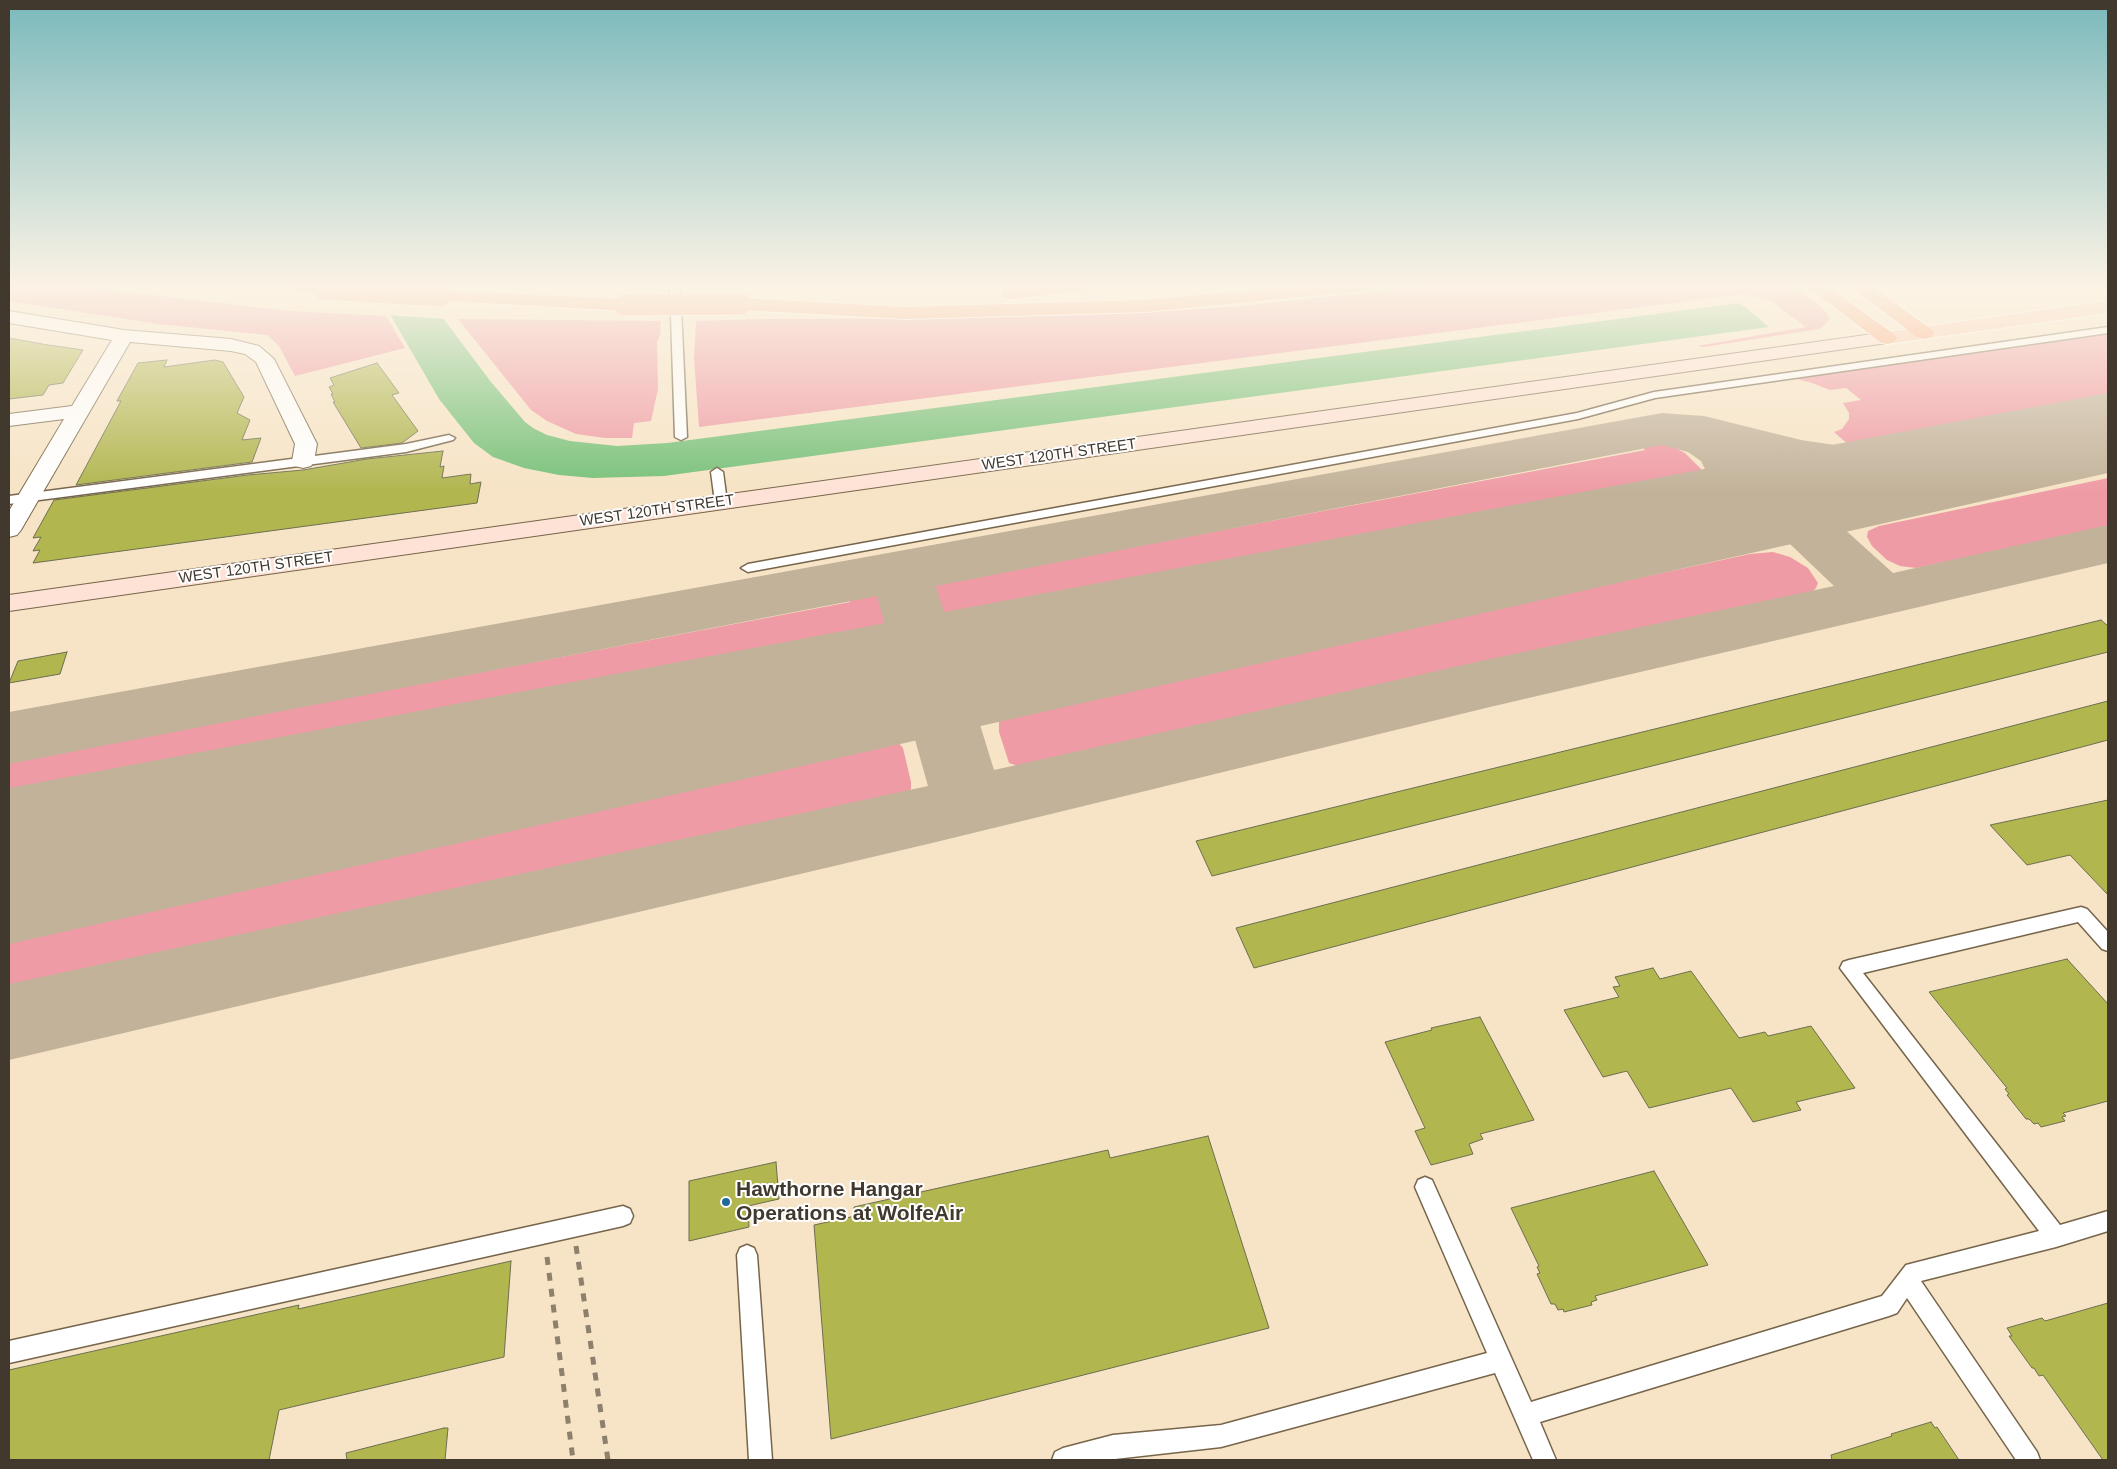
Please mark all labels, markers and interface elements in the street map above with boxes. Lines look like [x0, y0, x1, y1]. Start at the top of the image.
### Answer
street label: WEST 120TH STREET [981, 435, 1137, 475]
street label: WEST 120TH STREET [579, 491, 735, 531]
street label: WEST 120TH STREET [178, 548, 334, 588]
place label: Hawthorne Hangar Operations at WolfeAir [736, 1177, 963, 1227]
marker: Hawthorne Hangar Operations at WolfeAir [720, 1196, 732, 1208]

